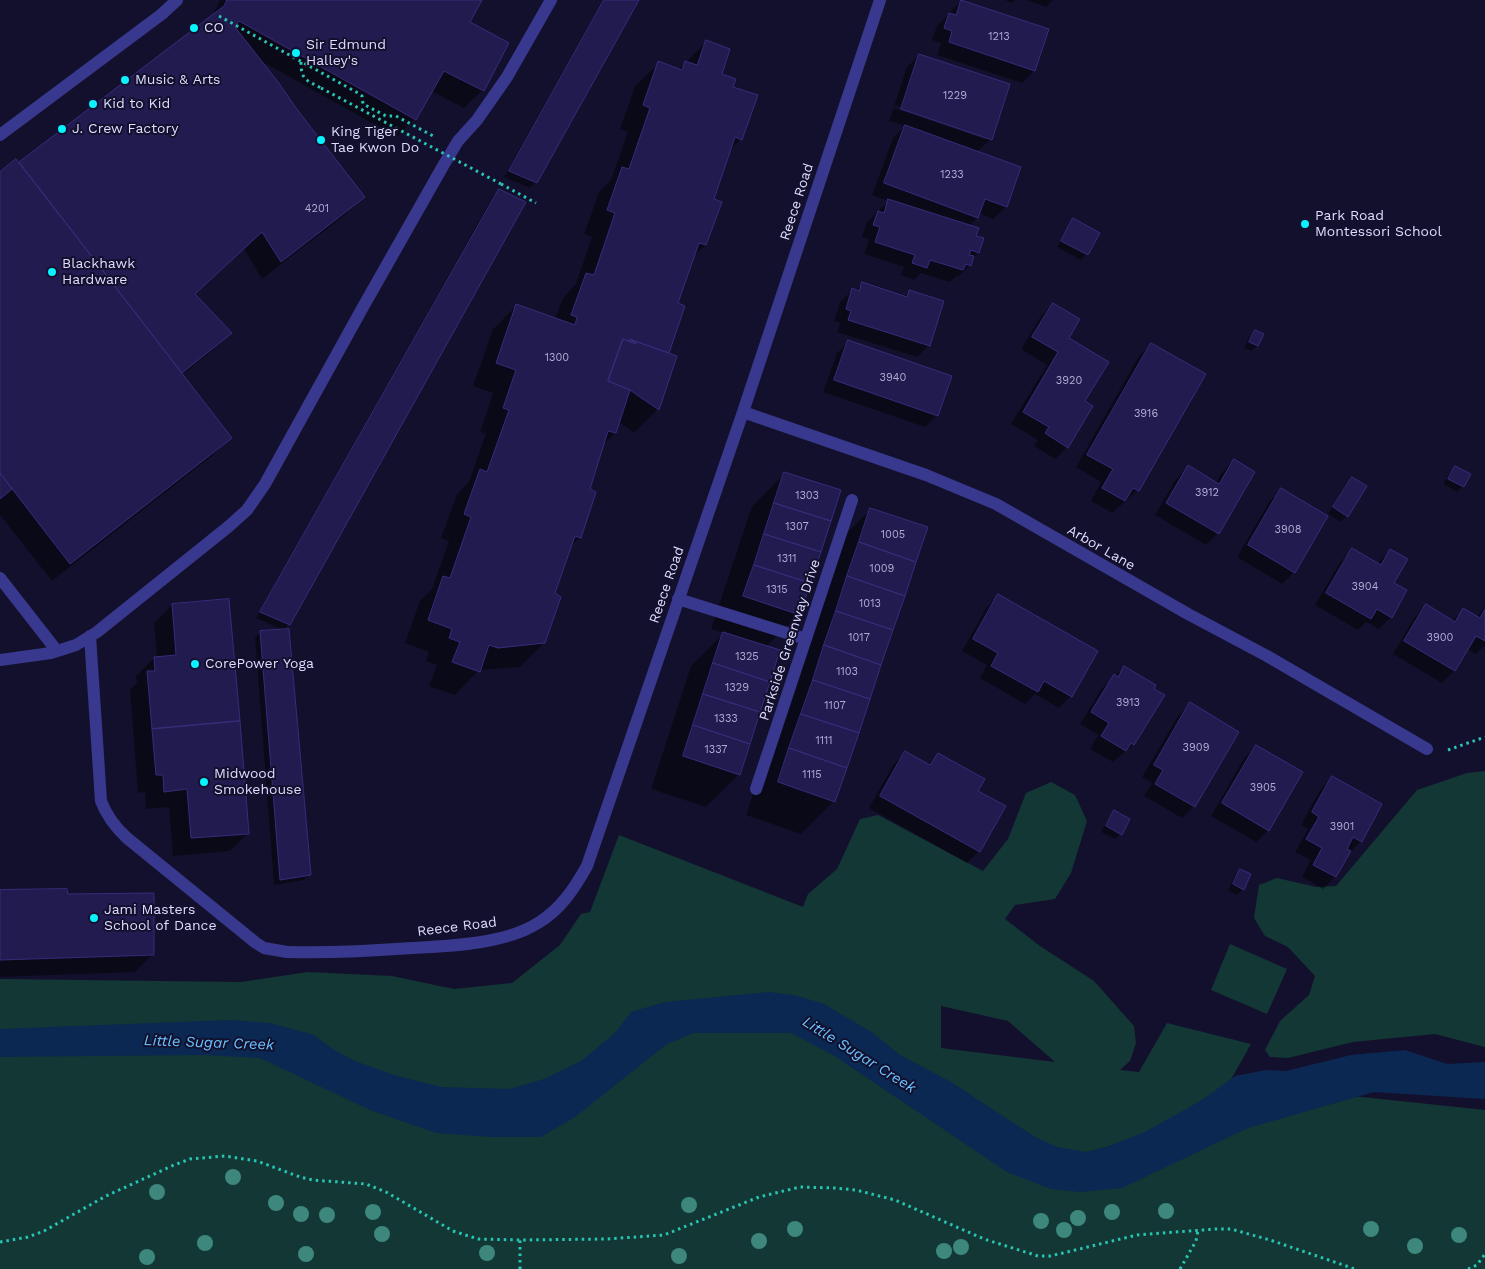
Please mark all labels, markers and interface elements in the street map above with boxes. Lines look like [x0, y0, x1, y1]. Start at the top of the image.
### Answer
place label: CO [204, 20, 224, 36]
marker: CO [188, 22, 200, 34]
house number: 1213 [988, 30, 1010, 44]
place label: Sir Edmund Halley's [306, 37, 386, 70]
marker: Sir Edmund Halley's [290, 47, 302, 59]
place label: Music & Arts [135, 72, 220, 88]
marker: Music & Arts [119, 74, 131, 86]
house number: 1229 [943, 89, 967, 103]
place label: Kid to Kid [103, 96, 170, 112]
marker: Kid to Kid [87, 98, 99, 110]
place label: J. Crew Factory [72, 121, 178, 137]
marker: J. Crew Factory [56, 123, 68, 135]
place label: King Tiger Tae Kwon Do [331, 124, 419, 156]
marker: King Tiger Tae Kwon Do [315, 134, 327, 146]
street label: Reece Road [777, 161, 817, 243]
house number: 1233 [940, 168, 964, 182]
house number: 4201 [305, 202, 329, 216]
place label: Park Road Montessori School [1315, 208, 1442, 240]
marker: Park Road Montessori School [1299, 218, 1311, 230]
place label: Blackhawk Hardware [62, 256, 135, 288]
marker: Blackhawk Hardware [46, 266, 58, 278]
house number: 1300 [545, 351, 569, 365]
house number: 3940 [880, 371, 906, 385]
house number: 3920 [1056, 374, 1082, 388]
house number: 3916 [1134, 407, 1158, 421]
house number: 3912 [1195, 486, 1219, 500]
house number: 1303 [795, 489, 819, 503]
house number: 1307 [785, 520, 809, 534]
street label: Arbor Lane [1064, 522, 1138, 574]
house number: 3908 [1275, 523, 1301, 537]
house number: 1005 [881, 528, 905, 542]
street label: Reece Road [646, 544, 688, 626]
house number: 1311 [777, 552, 797, 566]
street label: Parkside Greenway Drive [756, 557, 824, 723]
house number: 1009 [870, 562, 894, 576]
house number: 3904 [1352, 580, 1378, 594]
house number: 1315 [766, 583, 788, 597]
house number: 1013 [859, 597, 881, 611]
house number: 1017 [848, 631, 870, 645]
house number: 3900 [1427, 631, 1453, 645]
house number: 1325 [735, 650, 759, 664]
place label: CorePower Yoga [205, 656, 314, 672]
marker: CorePower Yoga [189, 658, 201, 670]
house number: 1103 [836, 665, 858, 679]
house number: 1329 [725, 681, 749, 695]
house number: 3913 [1116, 696, 1140, 710]
house number: 1107 [824, 699, 846, 713]
house number: 1333 [714, 712, 738, 726]
house number: 1111 [815, 734, 833, 748]
house number: 3909 [1183, 741, 1209, 755]
house number: 1337 [705, 743, 727, 757]
place label: Midwood Smokehouse [214, 766, 302, 799]
house number: 1115 [802, 768, 822, 782]
marker: Midwood Smokehouse [198, 776, 210, 788]
house number: 3905 [1250, 781, 1276, 795]
house number: 3901 [1330, 820, 1354, 834]
place label: Jami Masters School of Dance [104, 902, 216, 934]
marker: Jami Masters School of Dance [88, 912, 100, 924]
street label: Reece Road [416, 914, 498, 940]
water label: Little Sugar Creek [799, 1013, 919, 1097]
water label: Little Sugar Creek [144, 1032, 274, 1054]

